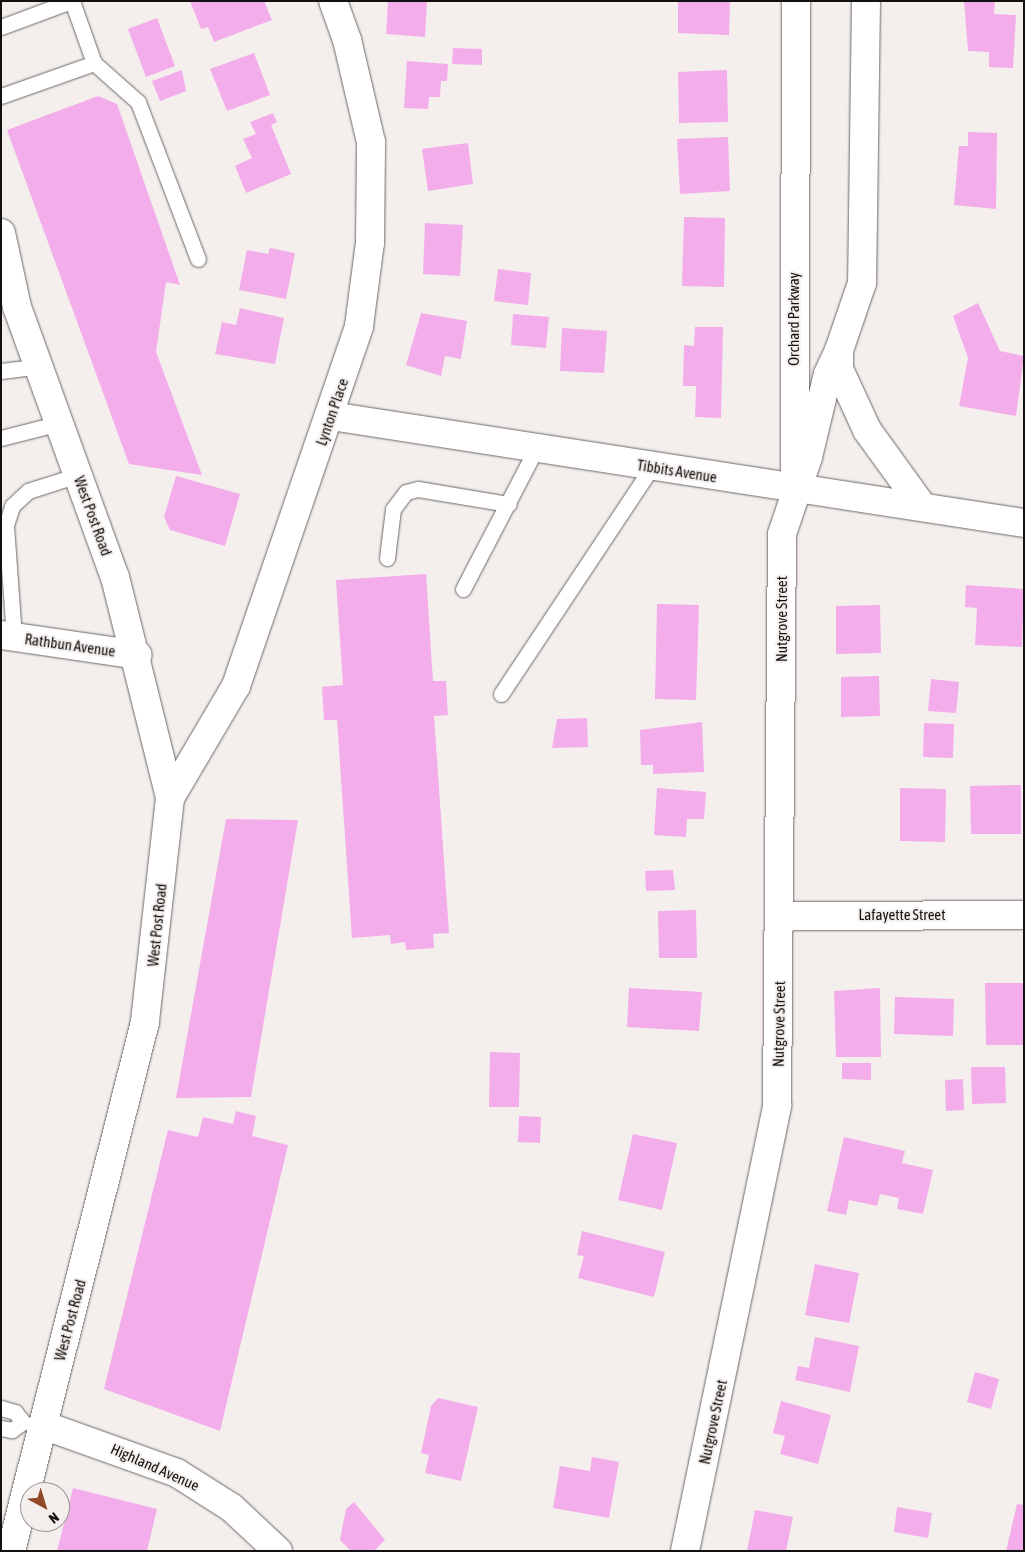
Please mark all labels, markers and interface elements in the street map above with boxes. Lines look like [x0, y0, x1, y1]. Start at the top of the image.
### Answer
street label: Orchard Parkway [785, 272, 803, 366]
street label: Lynton Place [312, 376, 352, 448]
street label: Tibbits Avenue [636, 456, 718, 486]
street label: West Post Road [70, 474, 116, 558]
street label: Nutgrove Street [773, 576, 791, 662]
street label: Rathbun Avenue [24, 630, 116, 660]
street label: West Post Road [144, 883, 170, 967]
street label: Lafayette Street [859, 906, 945, 924]
street label: Nutgrove Street [769, 981, 789, 1067]
street label: West Post Road [51, 1277, 89, 1363]
street label: Nutgrove Street [695, 1378, 731, 1466]
street label: Highland Avenue [108, 1439, 202, 1495]
north arrow [20, 1482, 70, 1532]
text: N [46, 1509, 62, 1527]

